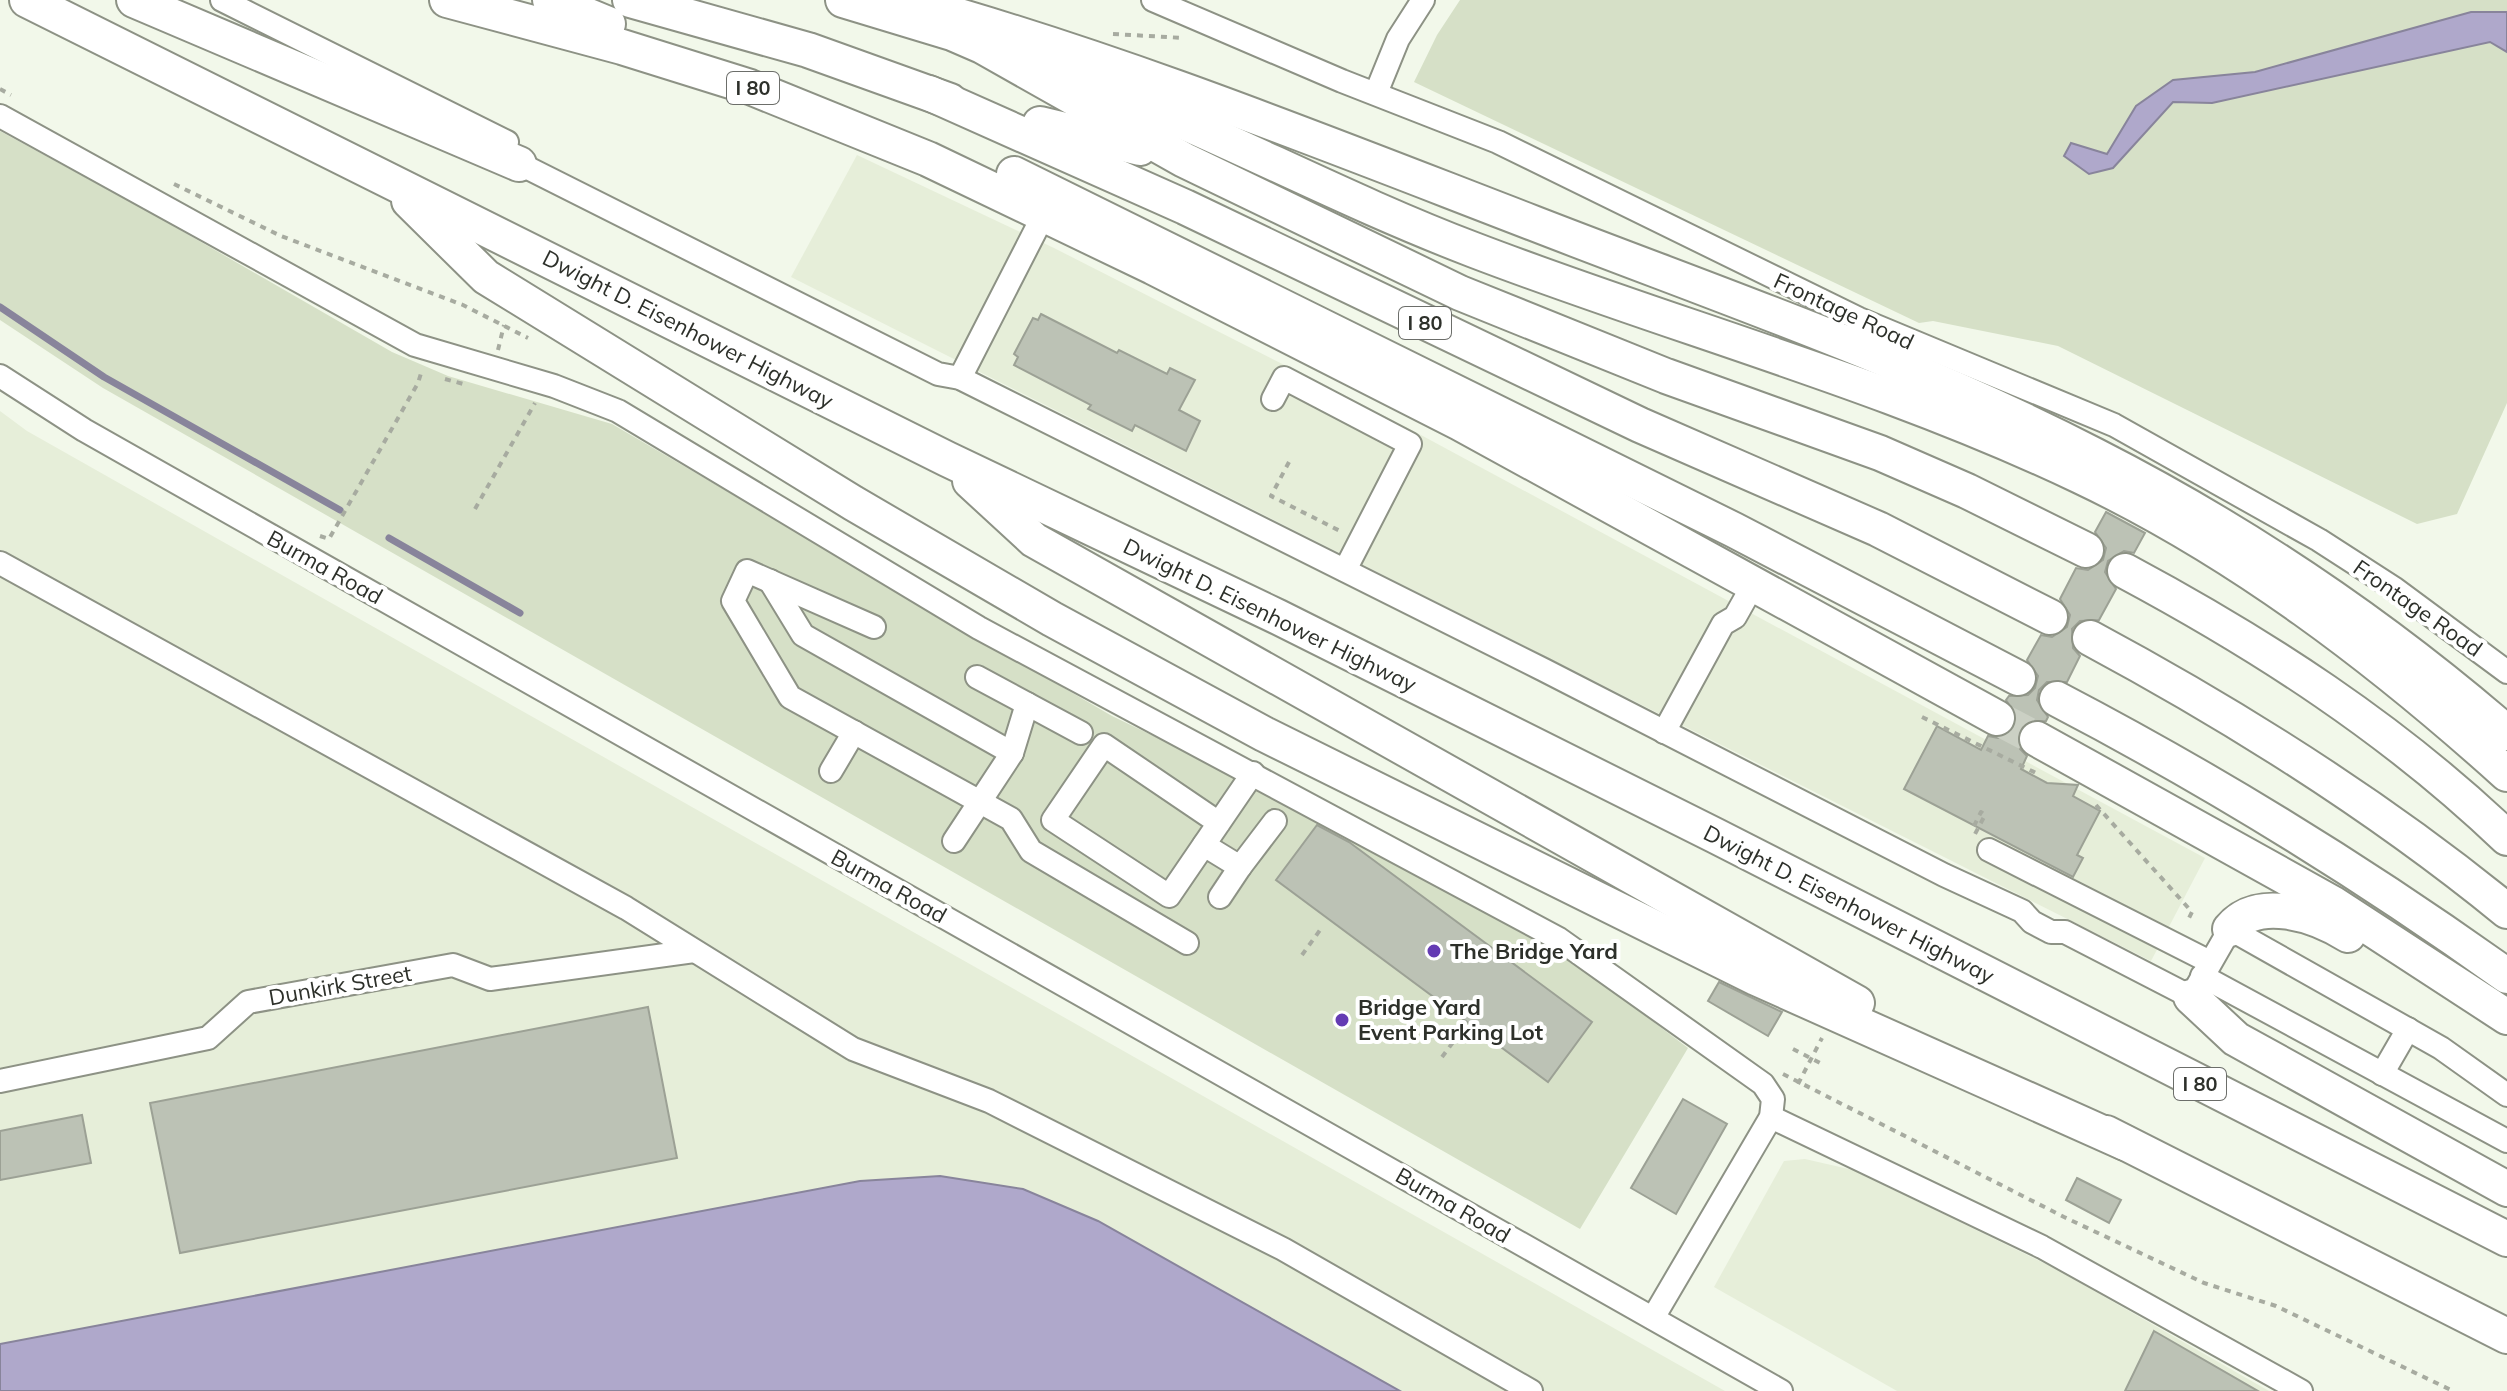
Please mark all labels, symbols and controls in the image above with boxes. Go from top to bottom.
road number: I 80 [727,72,779,104]
street label: Dwight D. Eisenhower Highway [538,243,838,415]
street label: Frontage Road [1770,266,1918,356]
road number: I 80 [1399,307,1451,339]
street label: Burma Road [262,524,388,610]
street label: Dwight D. Eisenhower Highway [1119,532,1421,698]
street label: Frontage Road [2348,553,2488,663]
street label: Dwight D. Eisenhower Highway [1699,818,1999,990]
street label: Burma Road [826,843,952,929]
place label: The Bridge Yard [1450,937,1618,965]
marker: The Bridge Yard [1425,942,1443,960]
street label: Dunkirk Street [266,959,414,1011]
place label: Bridge Yard Event Parking Lot [1358,993,1543,1046]
marker: Bridge Yard Event Parking Lot [1333,1011,1351,1029]
road number: I 80 [2174,1068,2226,1100]
street label: Burma Road [1391,1161,1515,1249]

